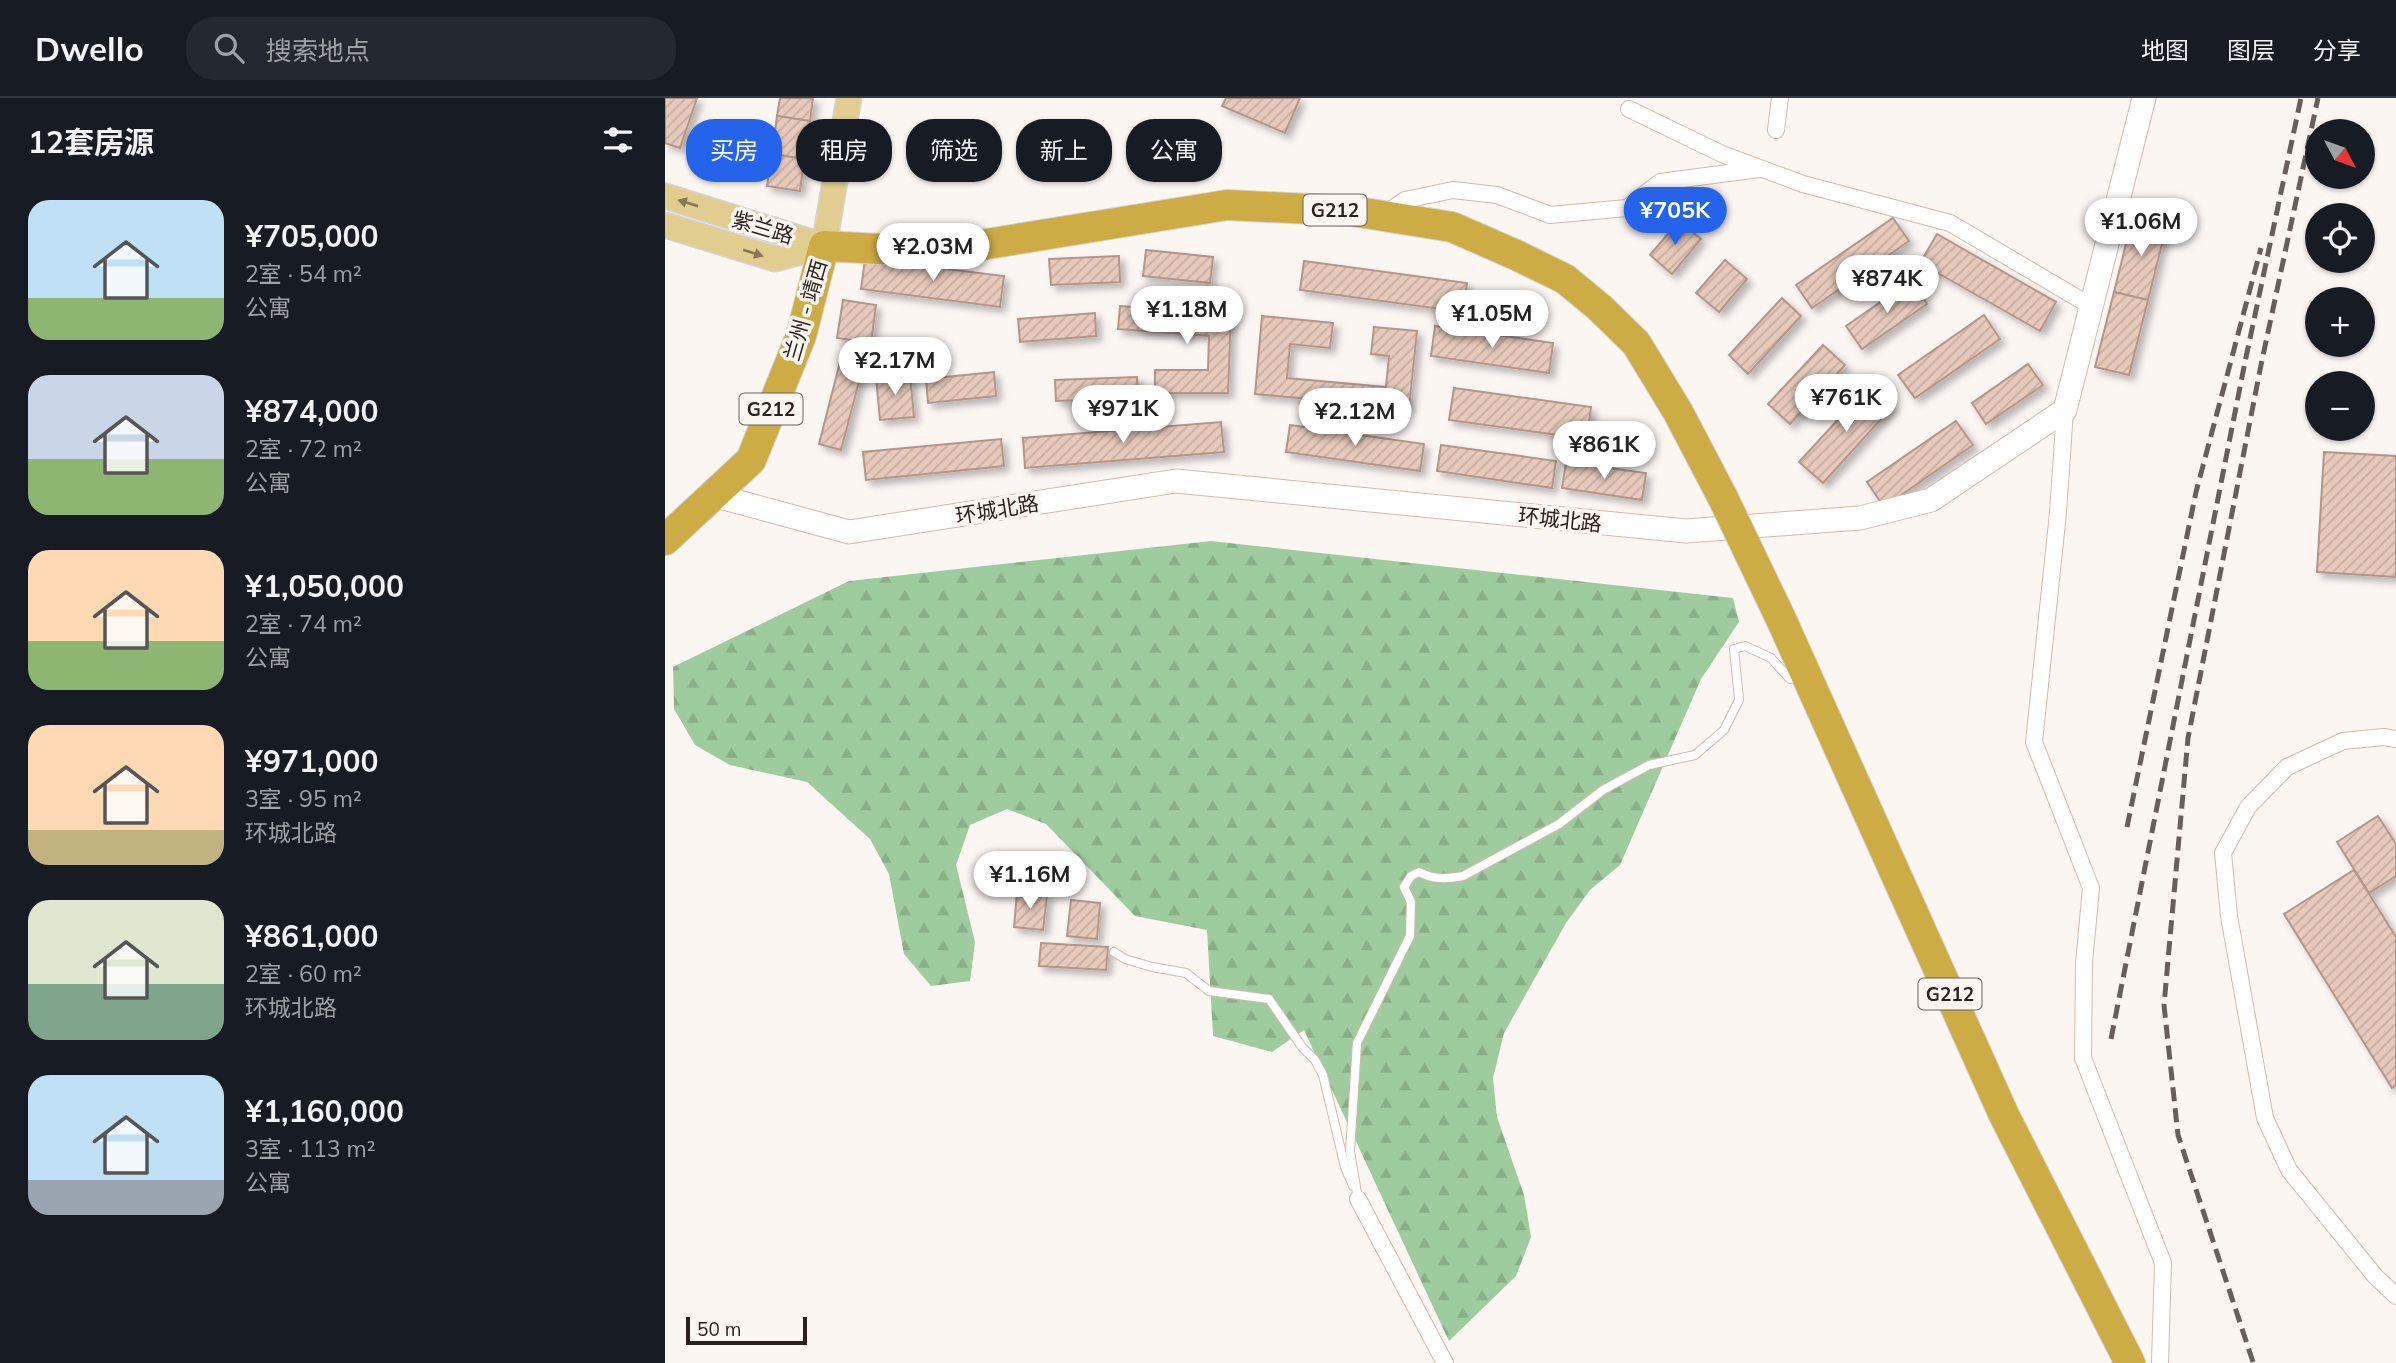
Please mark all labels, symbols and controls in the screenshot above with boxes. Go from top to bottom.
search box [186,17,676,80]
text: Dwello [35,28,144,69]
icon: search [210,29,248,67]
text: 搜索地点 [266,34,370,67]
text: 地图 [2141,35,2189,65]
text: 图层 [2227,35,2275,65]
text: 分享 [2313,35,2361,65]
chip: 买房 [686,119,782,182]
chip: 租房 [796,119,892,182]
chip: 筛选 [906,119,1002,182]
chip: 新上 [1016,119,1112,182]
chip: 公寓 [1126,119,1222,182]
north arrow [2305,119,2375,189]
map controls [2305,119,2375,441]
icon: filters [599,121,637,159]
text: 12套房源 [28,123,154,161]
pin: ¥705K [1626,188,1724,247]
road number: G212 [1303,194,1367,226]
text: ¥705K [1640,195,1710,224]
one-way arrow [678,198,699,208]
pin: ¥1.06M [2084,198,2198,258]
button: locate [2305,203,2375,273]
street label: 紫兰路 [729,205,797,249]
text: ¥1.06M [2101,206,2181,235]
text: ¥705,000 [245,217,378,255]
pin: ¥2.03M [876,223,990,283]
icon: home [84,228,168,312]
text: ¥2.03M [893,231,973,260]
one-way arrow [743,248,764,258]
street label: 兰州 - 靖西 [778,256,832,364]
pin: ¥874K [1838,256,1936,315]
text: 2室 · 54 m² [245,259,362,288]
text: ¥874K [1852,263,1922,292]
pin: ¥1.18M [1130,286,1244,346]
button: + [2305,287,2375,357]
pin: ¥1.05M [1435,290,1549,350]
text: 公寓 [245,293,291,322]
text: ¥1.18M [1147,294,1227,323]
text: ¥1.05M [1452,298,1532,327]
pin: ¥2.17M [838,338,952,397]
text: ¥2.17M [855,345,935,374]
button: − [2305,371,2375,441]
pin: ¥761K [1797,374,1895,434]
text: ¥761K [1811,382,1881,411]
pin: ¥971K [1074,386,1172,445]
pin: ¥2.12M [1298,388,1412,448]
text: ¥874,000 [245,392,378,430]
text: ¥971K [1088,393,1158,422]
road number: G212 [739,394,803,424]
text: ¥2.12M [1315,396,1395,425]
icon: home [84,403,168,487]
pin: ¥861K [1555,422,1653,481]
text: ¥861K [1569,429,1639,458]
text: 2室 · 72 m² [245,434,362,463]
text: 公寓 [245,468,291,497]
street label: 环城北路 [953,490,1041,528]
street label: 环城北路 [1517,502,1603,536]
text: ¥1,050,000 [245,567,404,605]
icon: home [84,578,168,662]
text: 2室 · 74 m² [245,609,362,638]
text: 公寓 [245,643,291,672]
text: ¥971,000 [245,742,378,780]
icon: home [84,753,168,837]
text: 3室 · 95 m² [245,784,362,813]
text: 环城北路 [245,818,337,847]
pin: ¥1.16M [973,852,1087,911]
text: ¥1.16M [990,859,1070,888]
text: ¥861,000 [245,917,378,955]
icon: home [84,928,168,1012]
text: 2室 · 60 m² [245,959,362,988]
road number: G212 [1919,978,1981,1010]
text: 环城北路 [245,993,337,1022]
text: ¥1,160,000 [245,1092,404,1130]
icon: home [84,1103,168,1187]
text: 3室 · 113 m² [245,1134,375,1163]
text: 公寓 [245,1168,291,1197]
scale bar [686,1314,807,1346]
text: 50 m [697,1317,741,1341]

